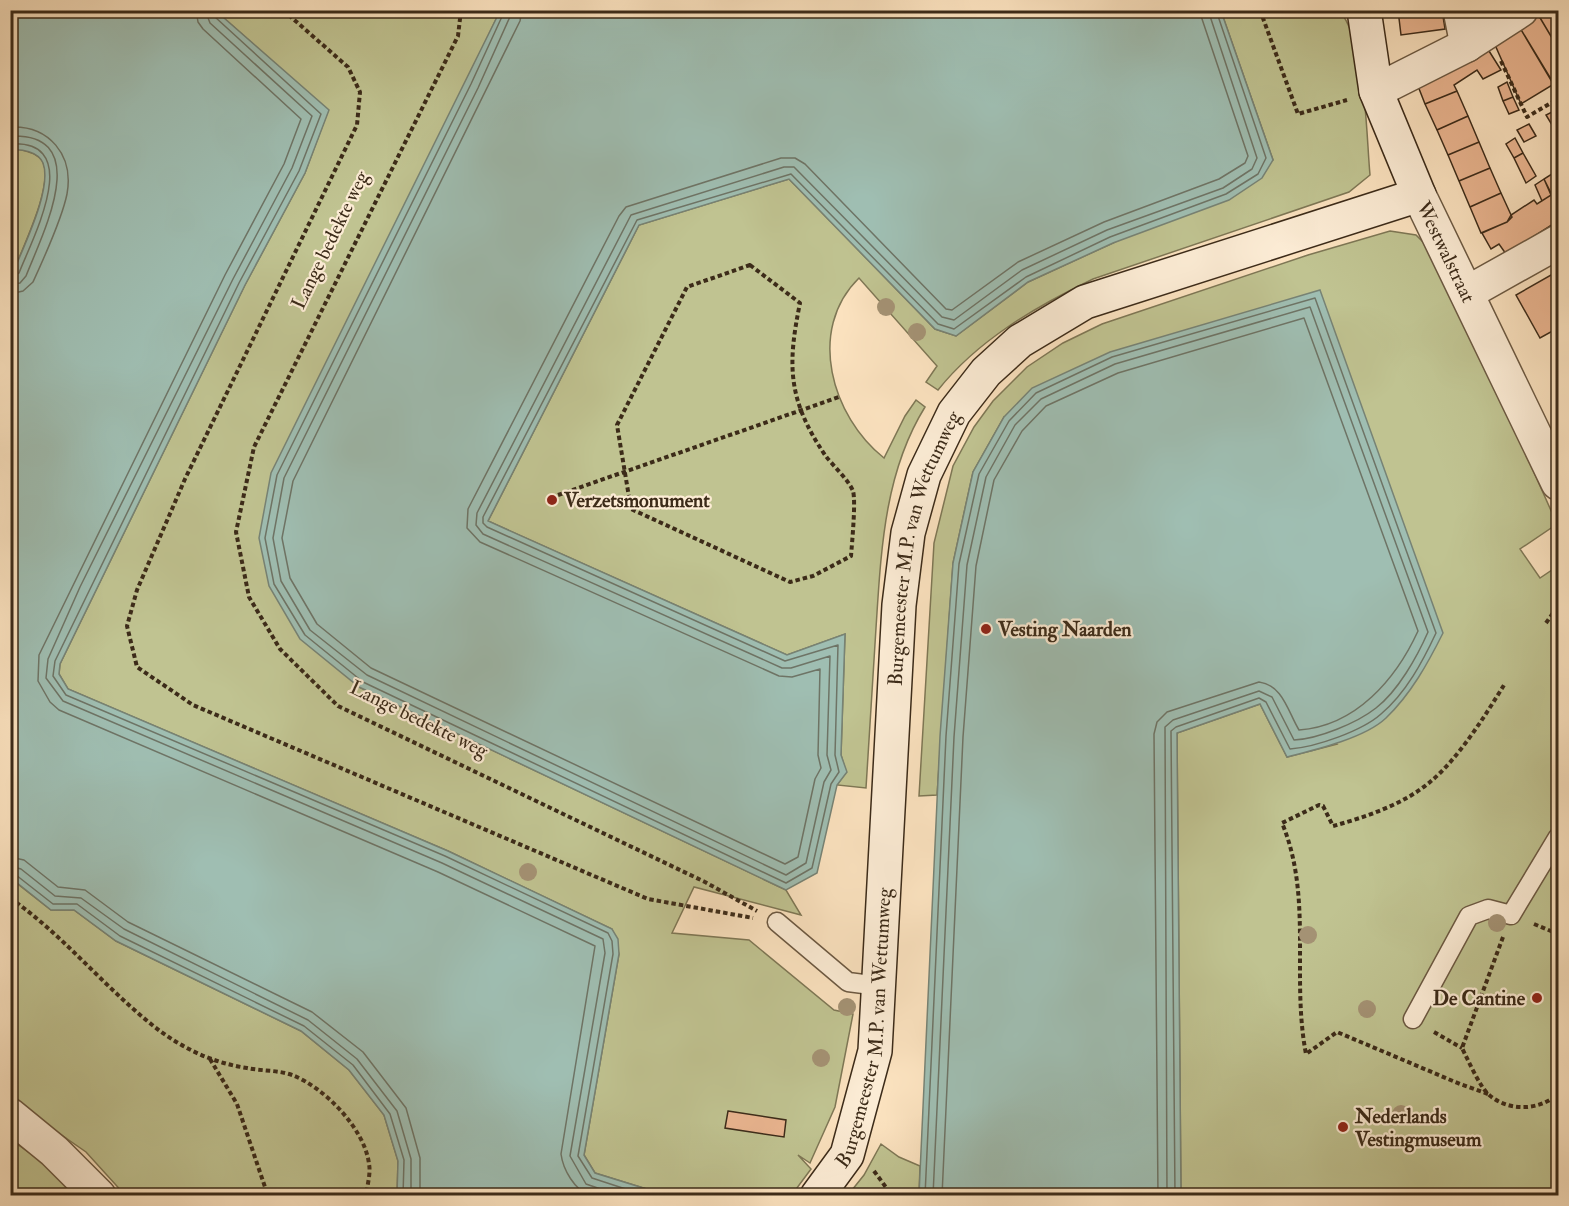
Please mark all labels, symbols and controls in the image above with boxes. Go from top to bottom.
street label: Lange bedekte weg [286,166,375,313]
street label: Westwalstraat [1411,196,1482,307]
street label: Burgemeester M.P. van Wettumweg [882,405,966,687]
place label: Verzetsmonument [563,488,710,513]
marker: Verzetsmonument [545,493,559,507]
place label: Vesting Naarden [997,617,1132,643]
marker: Vesting Naarden [979,622,993,636]
street label: Lange bedekte weg [346,675,493,764]
street label: Burgemeester M.P. van Wettumweg [829,886,896,1173]
place label: De Cantine [1433,986,1526,1011]
marker: De Cantine [1530,991,1544,1005]
place label: Nederlands Vestingmuseum [1354,1104,1482,1153]
marker: Nederlands Vestingmuseum [1336,1120,1350,1134]

